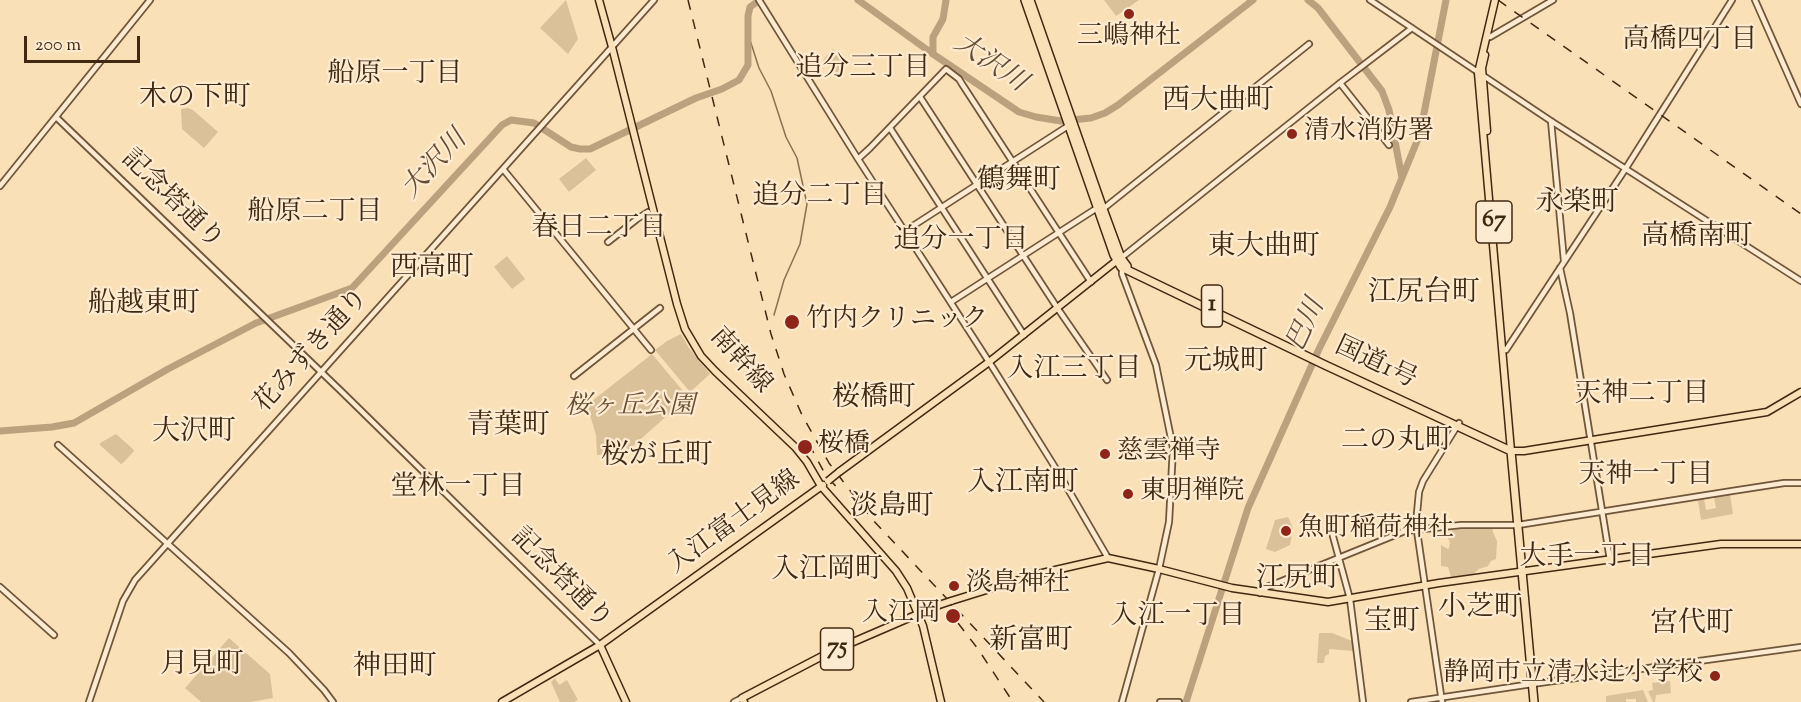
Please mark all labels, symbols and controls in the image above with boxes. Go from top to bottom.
marker: 三嶋神社 [1122,7,1136,21]
place label: 三嶋神社 [1077,23,1181,55]
scale bar [27,24,142,62]
district label: 高橋四丁目 [1623,26,1757,58]
water label: 大沢川 [946,29,1032,101]
text: 200 m [35,33,81,59]
district label: 追分三丁目 [796,54,930,86]
district label: 船原一丁目 [328,60,462,92]
district label: 木の下町 [139,83,251,117]
district label: 西大曲町 [1162,86,1274,120]
place label: 清水消防署 [1304,118,1434,150]
water label: 大沢川 [397,125,475,207]
marker: 清水消防署 [1285,127,1299,141]
street label: 記念塔通り [113,145,229,257]
district label: 鶴舞町 [977,166,1061,200]
district label: 追分二丁目 [753,182,887,214]
district label: 永楽町 [1535,188,1619,222]
district label: 船原二丁目 [248,198,382,230]
road number: 67 [1476,201,1512,243]
district label: 春日二丁目 [532,214,666,246]
district label: 高橋南町 [1641,222,1753,256]
district label: 追分一丁目 [894,226,1028,258]
district label: 東大曲町 [1208,232,1320,266]
district label: 西高町 [390,253,474,287]
district label: 江尻台町 [1368,278,1480,312]
street label: 花みずき通り [249,284,377,420]
road number: 1 [1202,285,1222,327]
district label: 船越東町 [88,289,200,323]
water label: 巴川 [1282,295,1334,357]
place label: 竹内クリニック [806,306,988,338]
marker: 竹内クリニック [783,313,801,331]
street label: 南幹線 [701,323,777,401]
street label: 国道1号 [1329,333,1421,397]
district label: 元城町 [1184,347,1268,381]
district label: 入江三丁目 [1007,355,1141,387]
district label: 天神二丁目 [1575,380,1709,412]
district label: 桜橋町 [832,383,916,417]
park label: 桜ヶ丘公園 [565,393,695,425]
district label: 青葉町 [466,411,550,445]
district label: 大沢町 [152,417,236,451]
district label: 二の丸町 [1341,426,1453,460]
place label: 桜橋 [818,431,870,463]
marker: 桜橋 [796,438,814,456]
place label: 慈雲禅寺 [1117,438,1221,470]
district label: 桜が丘町 [601,441,713,475]
marker: 慈雲禅寺 [1098,447,1112,461]
district label: 天神一丁目 [1579,461,1713,493]
street label: 入江富士見線 [663,466,807,582]
district label: 入江南町 [967,468,1079,502]
district label: 堂林一丁目 [391,473,525,505]
place label: 東明禅院 [1140,478,1244,510]
marker: 東明禅院 [1121,487,1135,501]
district label: 淡島町 [850,492,934,526]
place label: 魚町稲荷神社 [1298,515,1454,547]
street label: 記念塔通り [503,523,617,637]
marker: 魚町稲荷神社 [1279,524,1293,538]
district label: 大手一丁目 [1520,543,1654,575]
district label: 入江岡町 [771,555,883,589]
district label: 江尻町 [1256,564,1340,598]
place label: 淡島神社 [966,570,1070,602]
marker: 淡島神社 [947,579,961,593]
district label: 小芝町 [1438,593,1522,627]
place label: 入江岡 [862,600,940,632]
district label: 入江一丁目 [1111,602,1245,634]
marker: 入江岡 [944,607,962,625]
district label: 宝町 [1364,607,1420,641]
district label: 宮代町 [1650,609,1734,643]
district label: 新富町 [989,626,1073,660]
road number: 75 [820,628,854,670]
district label: 月見町 [160,650,244,684]
district label: 神田町 [353,652,437,686]
place label: 静岡市立清水辻小学校 [1443,660,1703,692]
marker: 静岡市立清水辻小学校 [1708,669,1722,683]

